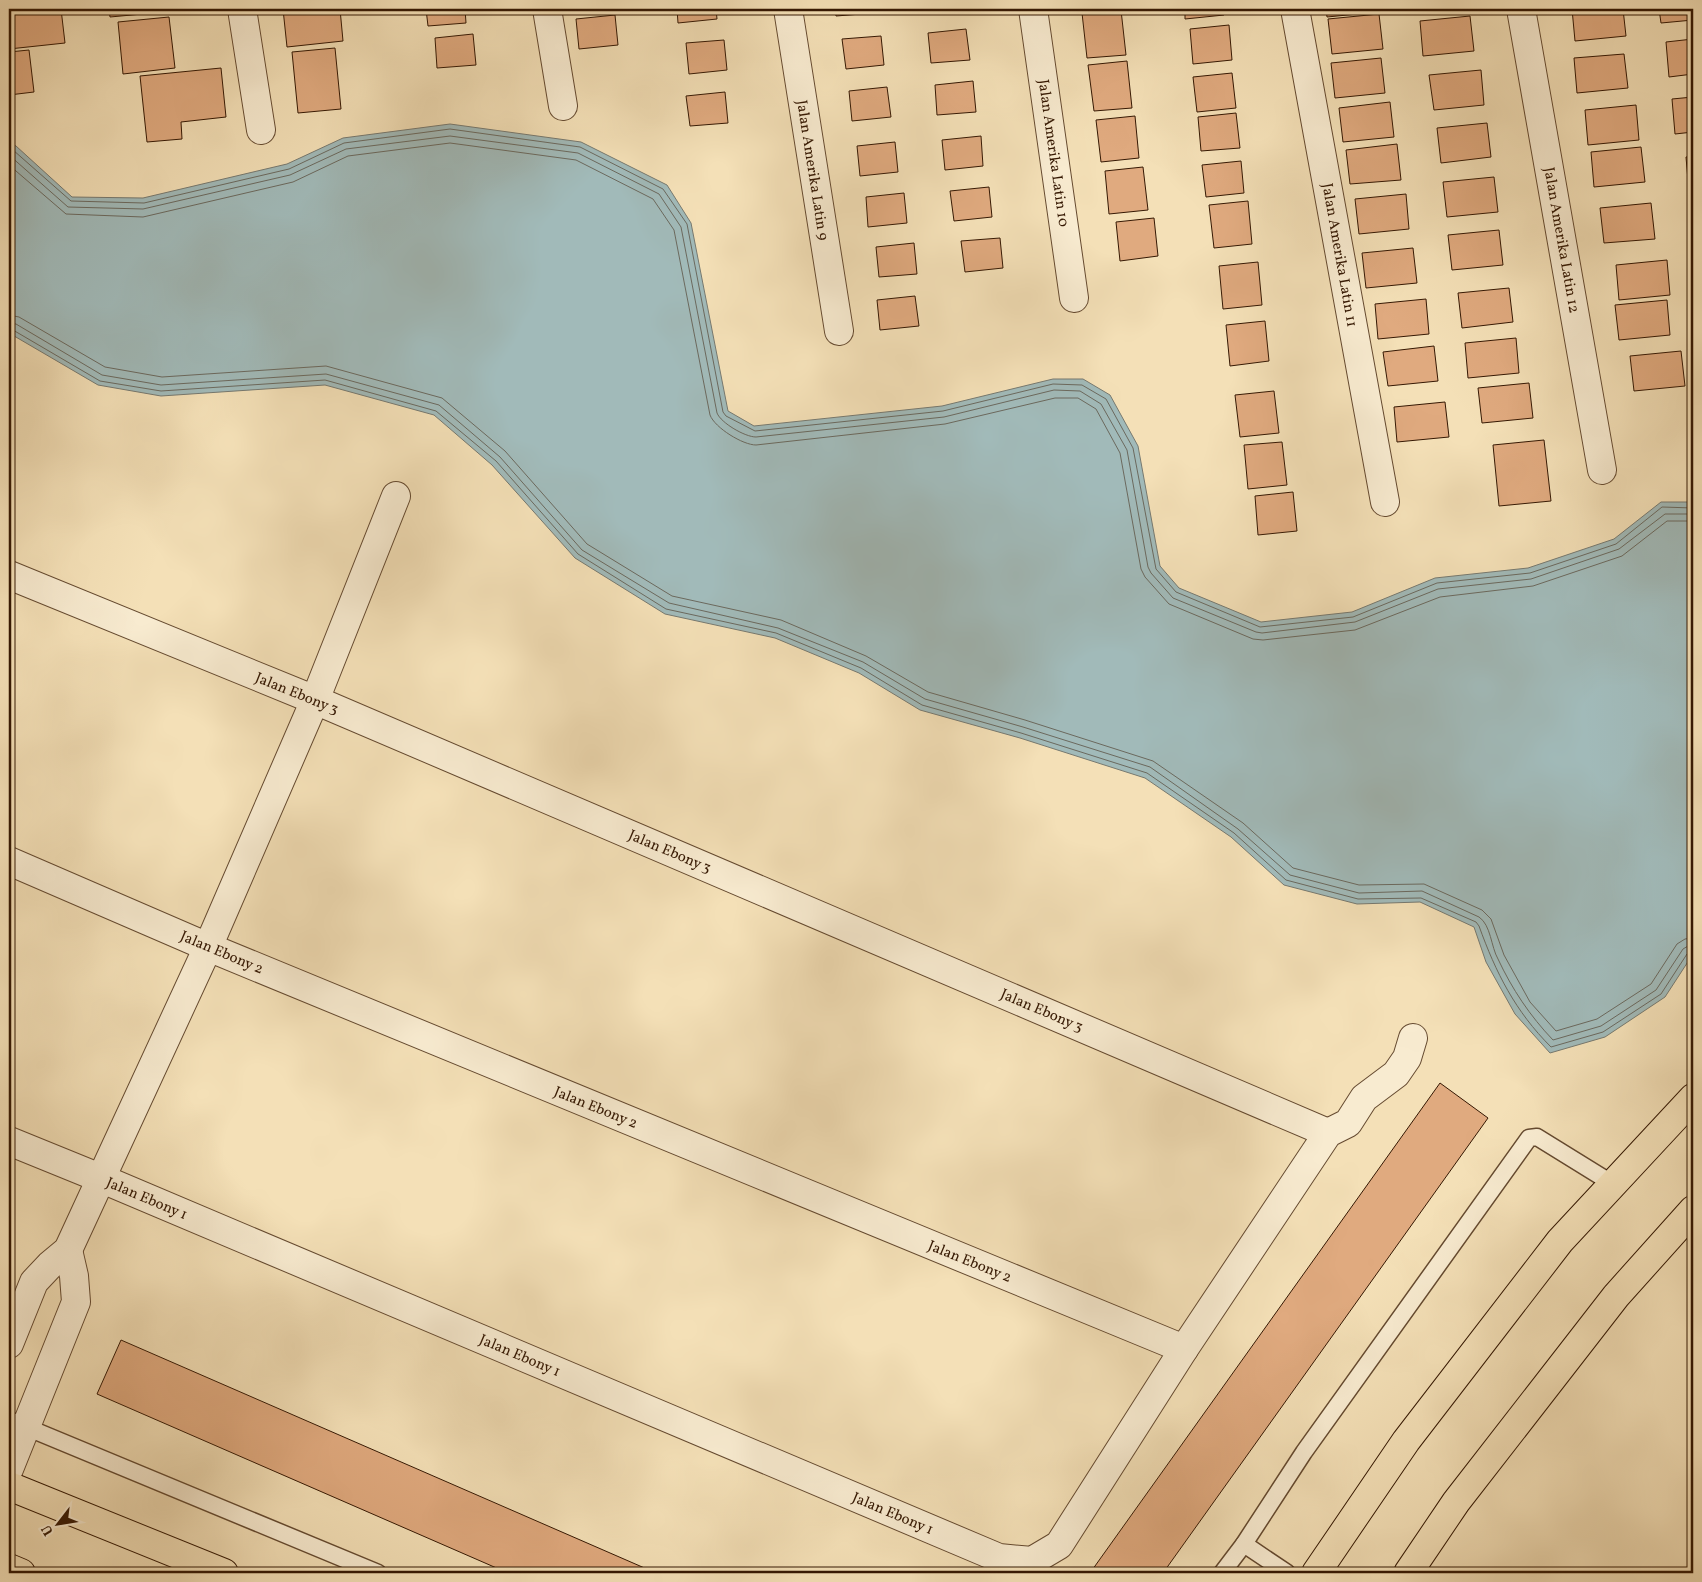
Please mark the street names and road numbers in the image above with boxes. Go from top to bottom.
street label: Jalan Amerika Latin 10 [1032,78,1073,228]
street label: Jalan Amerika Latin 9 [790,99,833,242]
street label: Jalan Amerika Latin 12 [1537,166,1584,315]
street label: Jalan Amerika Latin 11 [1316,182,1362,329]
street label: Jalan Ebony 3 [252,668,341,721]
street label: Jalan Ebony 3 [625,825,714,879]
street label: Jalan Ebony 2 [177,926,266,980]
street label: Jalan Ebony 3 [997,984,1086,1038]
street label: Jalan Ebony 2 [550,1082,640,1135]
street label: Jalan Ebony 1 [103,1173,190,1226]
street label: Jalan Ebony 2 [924,1236,1014,1289]
street label: Jalan Ebony 1 [476,1330,563,1383]
street label: Jalan Ebony 1 [849,1488,936,1541]

